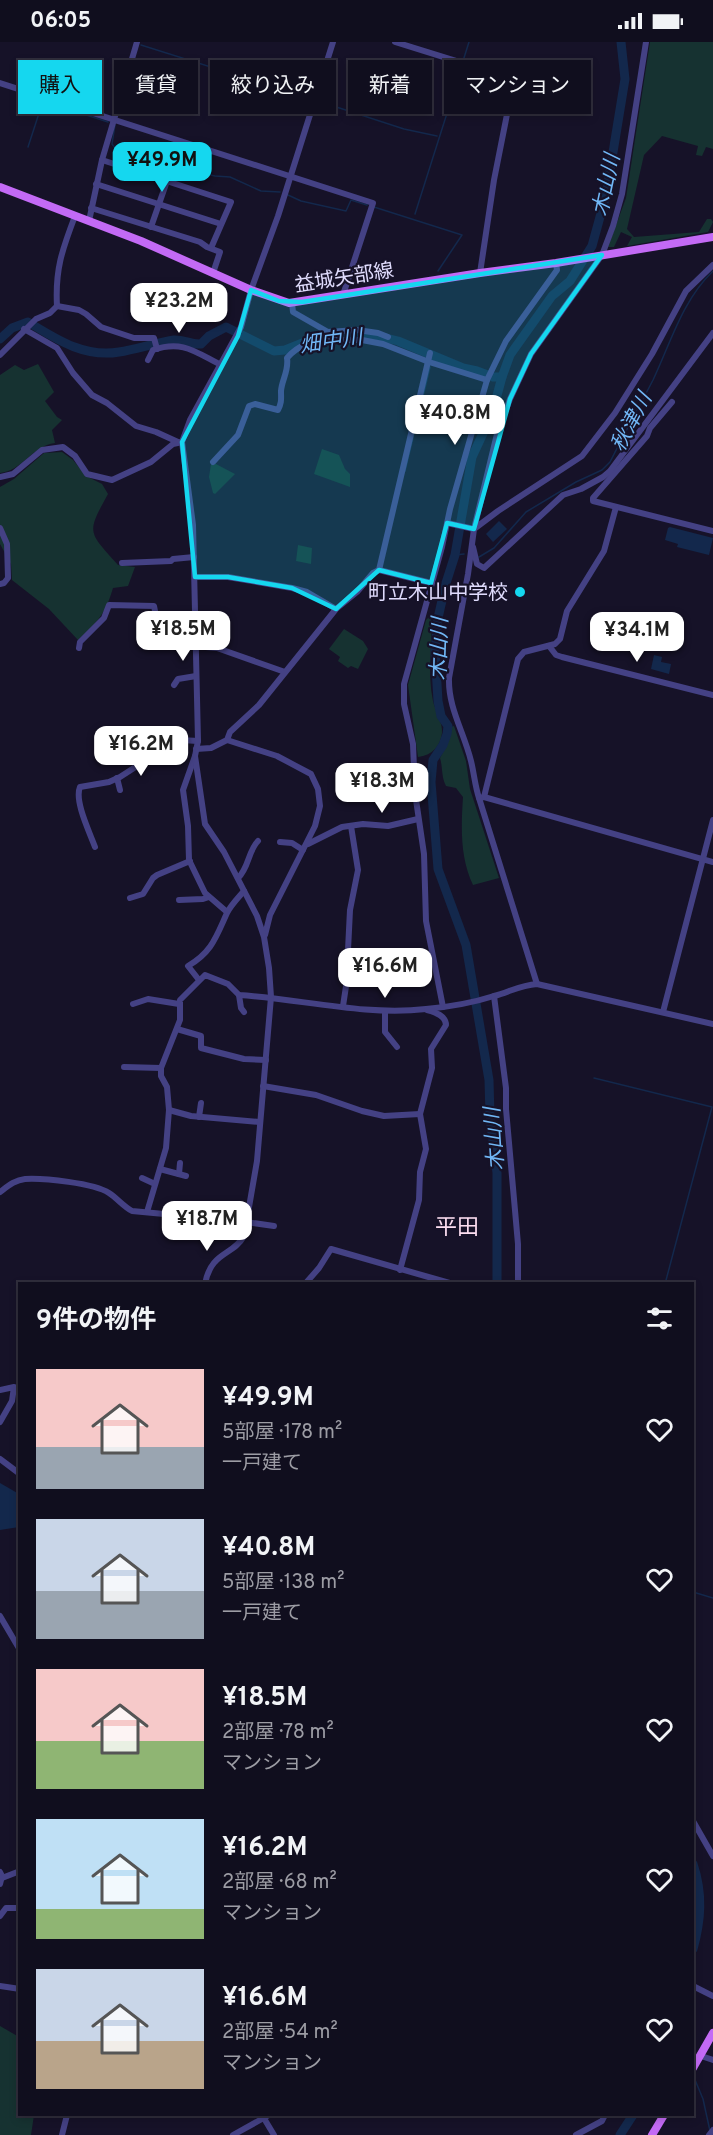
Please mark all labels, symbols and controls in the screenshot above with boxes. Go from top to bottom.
text: 06:05 [30,8,91,35]
chip: 購入 [18,60,102,114]
chip: 賃貸 [114,60,198,114]
chip: 絞り込み [210,60,336,114]
chip: 新着 [348,60,432,114]
chip: マンション [444,60,591,114]
pin: ¥49.9M [113,142,211,193]
text: ¥49.9M [127,148,197,174]
water label: 木山川 [588,150,628,219]
street label: 益城矢部線 [293,258,396,300]
pin: ¥23.2M [130,283,228,334]
text: ¥23.2M [144,289,214,315]
water label: 畑中川 [298,324,366,360]
water label: 秋津川 [606,387,660,457]
pin: ¥40.8M [406,395,504,446]
text: ¥40.8M [419,401,491,427]
place label: 町立木山中学校 [368,581,508,607]
marker: 町立木山中学校 [513,585,527,599]
pin: ¥18.5M [134,611,232,662]
pin: ¥34.1M [588,612,686,663]
water label: 木山川 [426,615,455,681]
text: ¥18.5M [150,617,216,643]
text: ¥34.1M [604,618,670,644]
pin: ¥16.2M [92,726,190,777]
text: ¥16.2M [108,732,174,758]
pin: ¥18.3M [333,763,431,814]
text: ¥18.3M [349,769,415,795]
pin: ¥16.6M [336,948,434,999]
text: ¥16.6M [352,954,418,980]
water label: 木山川 [480,1105,511,1171]
pin: ¥18.7M [158,1201,256,1252]
text: ¥18.7M [176,1207,238,1233]
district label: 平田 [435,1215,479,1242]
icon: filters [643,1302,676,1335]
text: 9件の物件 [36,1305,156,1338]
text: ¥49.9M [222,1382,314,1415]
icon: home [84,1393,156,1465]
icon: heart [643,1413,676,1446]
text: 5部屋 · 178 m² [222,1420,342,1446]
text: 一戸建て [222,1451,302,1477]
text: ¥40.8M [222,1532,315,1565]
icon: home [84,1543,156,1615]
icon: heart [643,1563,676,1596]
text: 5部屋 · 138 m² [222,1570,344,1596]
text: 一戸建て [222,1601,302,1627]
text: ¥18.5M [222,1682,307,1715]
icon: home [84,1693,156,1765]
icon: heart [643,1713,676,1746]
text: 2部屋 · 78 m² [222,1720,334,1746]
text: マンション [222,1751,322,1777]
text: ¥16.2M [222,1832,307,1865]
icon: home [84,1843,156,1915]
icon: heart [643,1863,676,1896]
text: 2部屋 · 68 m² [222,1870,337,1896]
text: マンション [222,1901,322,1927]
text: ¥16.6M [222,1982,308,2015]
icon: home [84,1993,156,2065]
icon: heart [643,2013,676,2046]
text: 2部屋 · 54 m² [222,2020,338,2046]
text: マンション [222,2051,322,2077]

